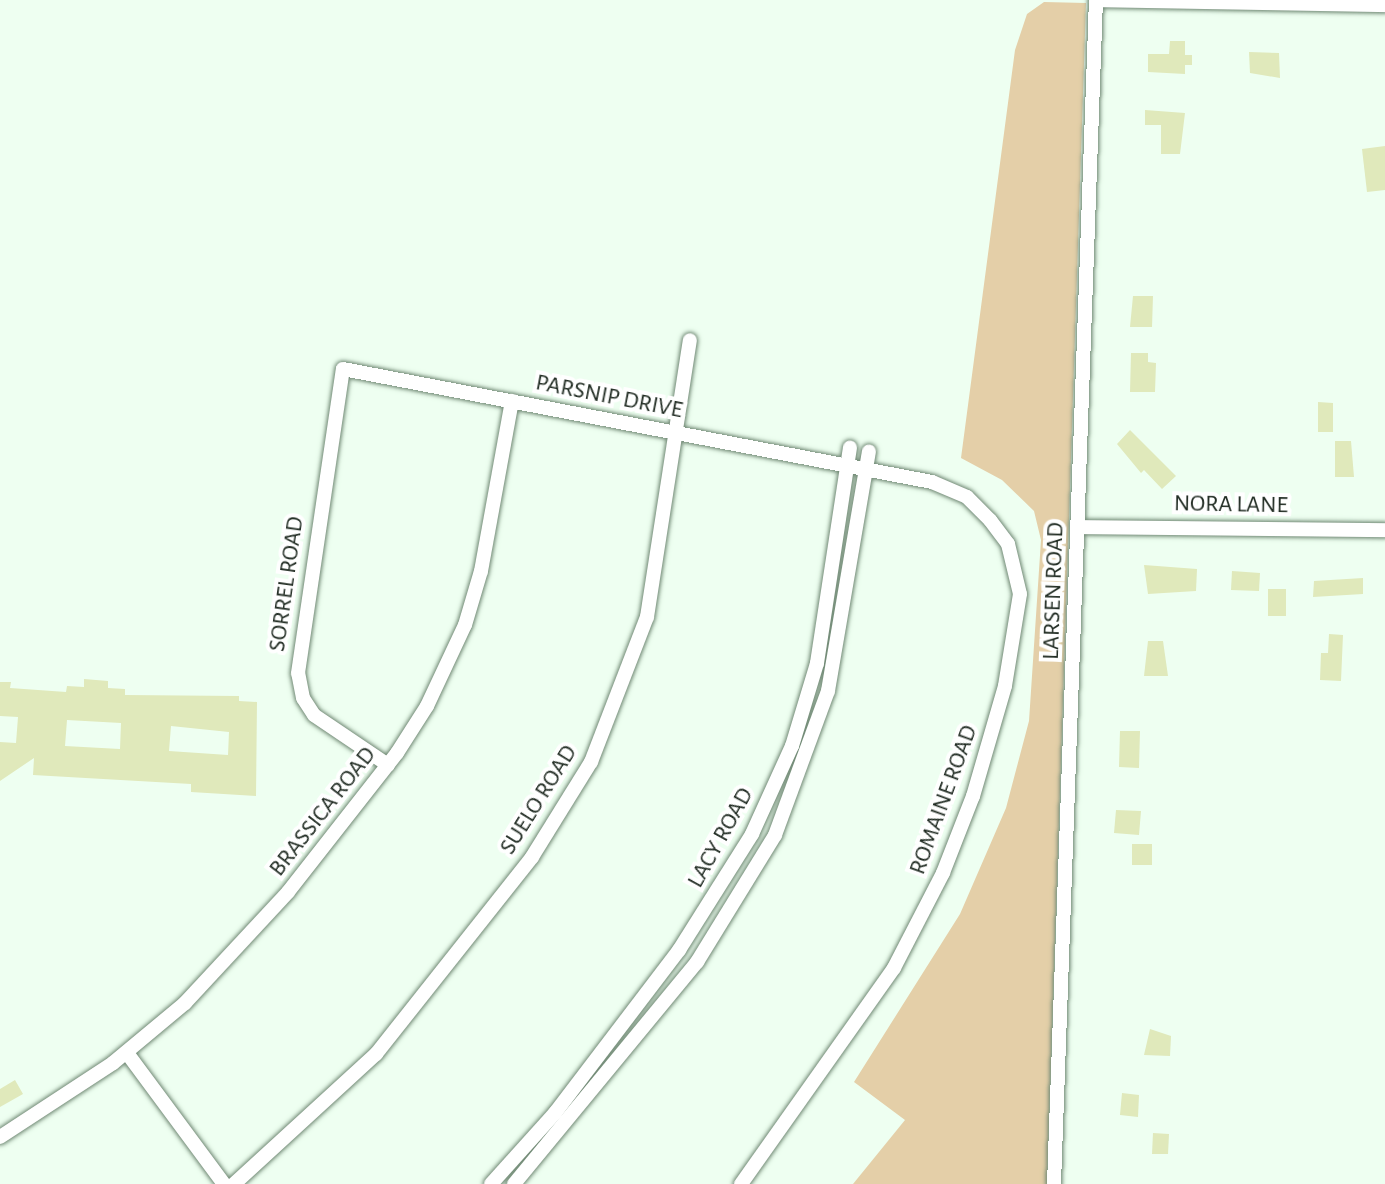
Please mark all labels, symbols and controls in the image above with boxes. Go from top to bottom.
street label: PARSNIP DRIVE [533,369,685,425]
street label: NORA LANE [1174,490,1288,520]
street label: SORREL ROAD [263,515,311,653]
street label: LARSEN ROAD [1037,522,1071,660]
street label: ROMAINE ROAD [904,721,984,879]
street label: SUELO ROAD [494,740,584,860]
street label: BRASSICA ROAD [263,741,383,883]
street label: LACY ROAD [682,783,760,893]

